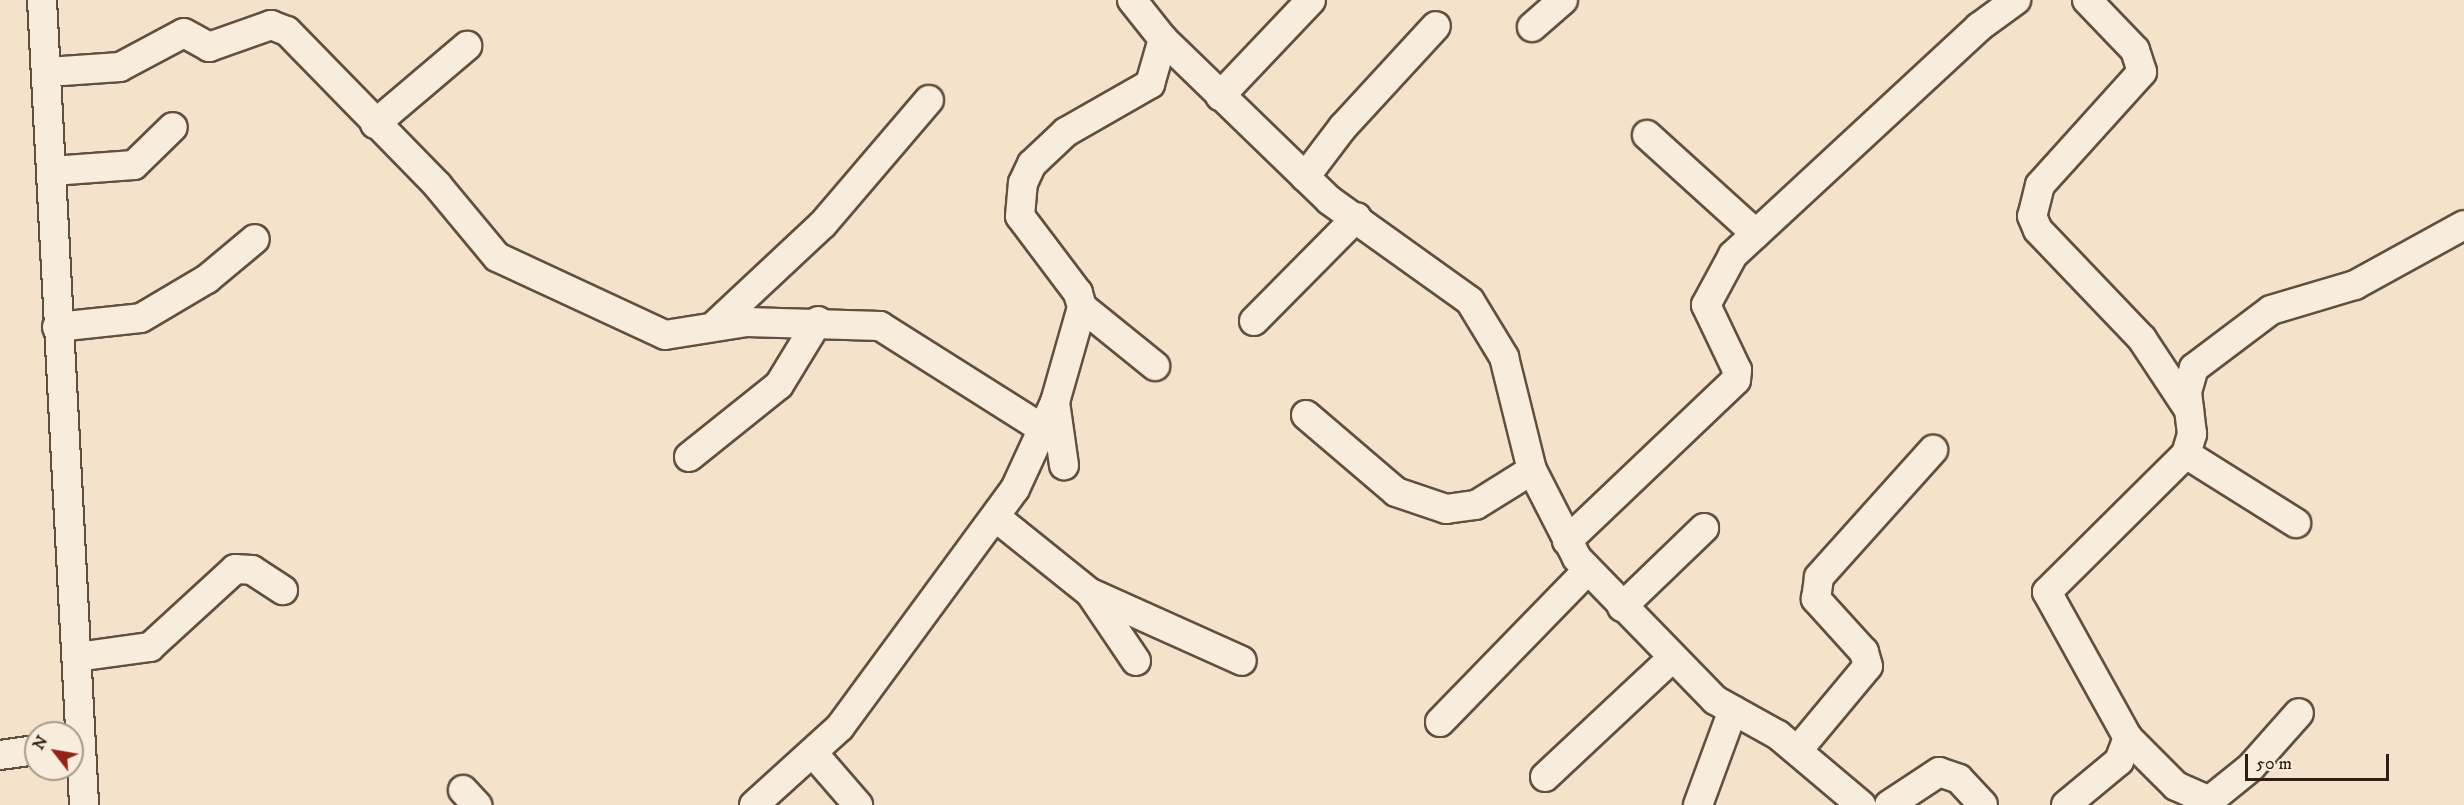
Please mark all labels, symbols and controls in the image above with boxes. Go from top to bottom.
north arrow [24,721,84,781]
text: N [28,732,52,754]
scale bar [2248,742,2392,780]
text: 50 m [2256,753,2292,775]

